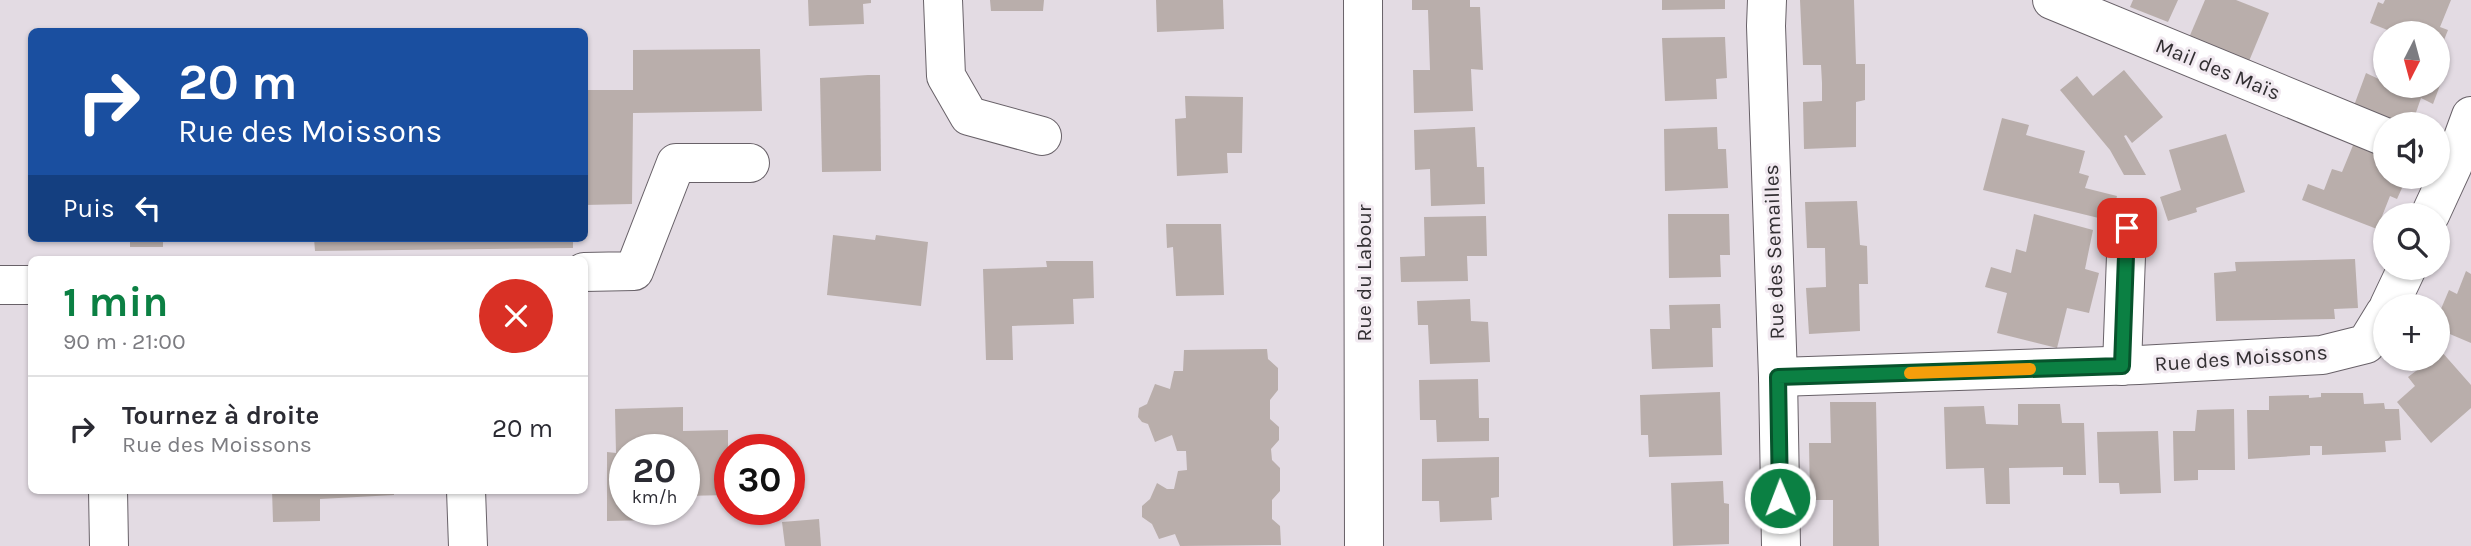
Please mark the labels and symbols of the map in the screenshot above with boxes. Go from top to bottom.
north arrow [2373,21,2450,98]
street label: Mail des Maïs [2152,33,2284,105]
street label: Rue des Semailles [1759,164,1789,340]
pin [2097,198,2157,258]
street label: Rue du Labour [1352,204,1376,342]
street label: Rue des Moissons [2154,340,2328,376]
speed limit sign: 30 [714,434,805,525]
position arrow [1743,461,1817,535]

